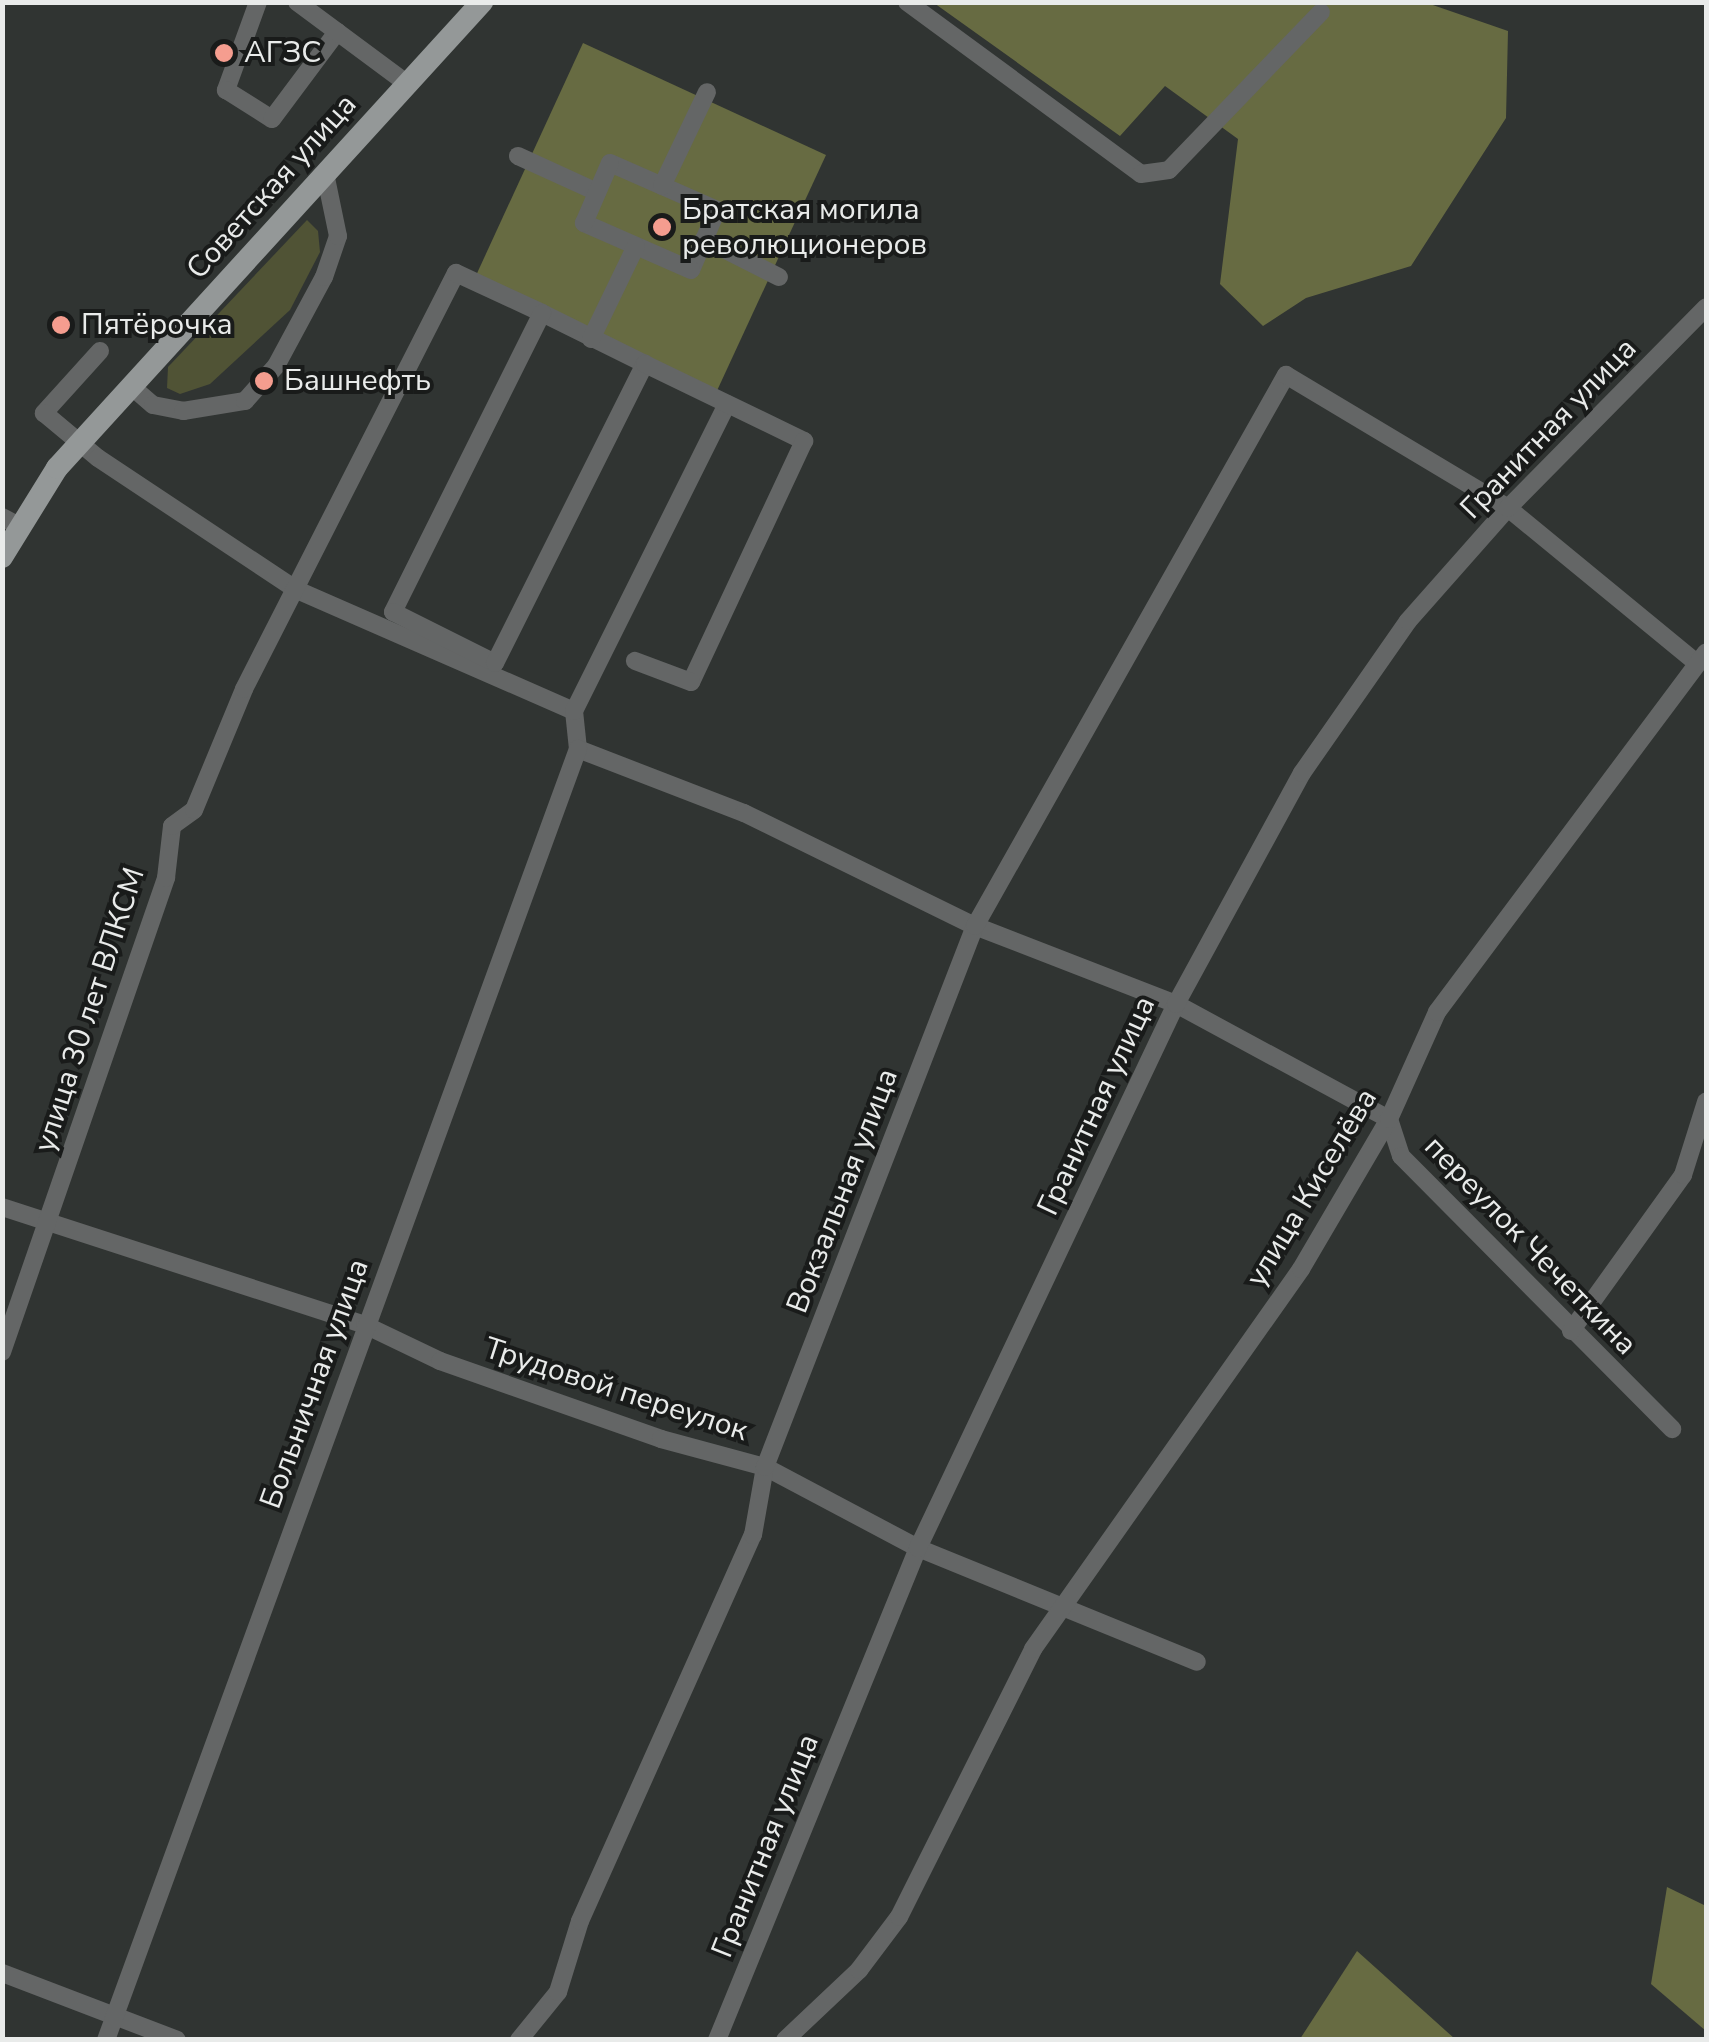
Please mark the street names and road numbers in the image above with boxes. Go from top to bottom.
street label: Советская улица [180,87,364,287]
street label: Гранитная улица [1454,331,1644,527]
street label: улица 30 лет ВЛКСМ [27,863,153,1157]
street label: Гранитная улица [1030,991,1164,1221]
street label: Вокзальная улица [780,1064,906,1318]
street label: улица Киселёва [1239,1082,1385,1294]
street label: переулок Чечеткина [1416,1129,1644,1363]
street label: Больничная улица [253,1254,377,1514]
street label: Трудовой переулок [480,1330,752,1450]
street label: Гранитная улица [705,1729,827,1963]

